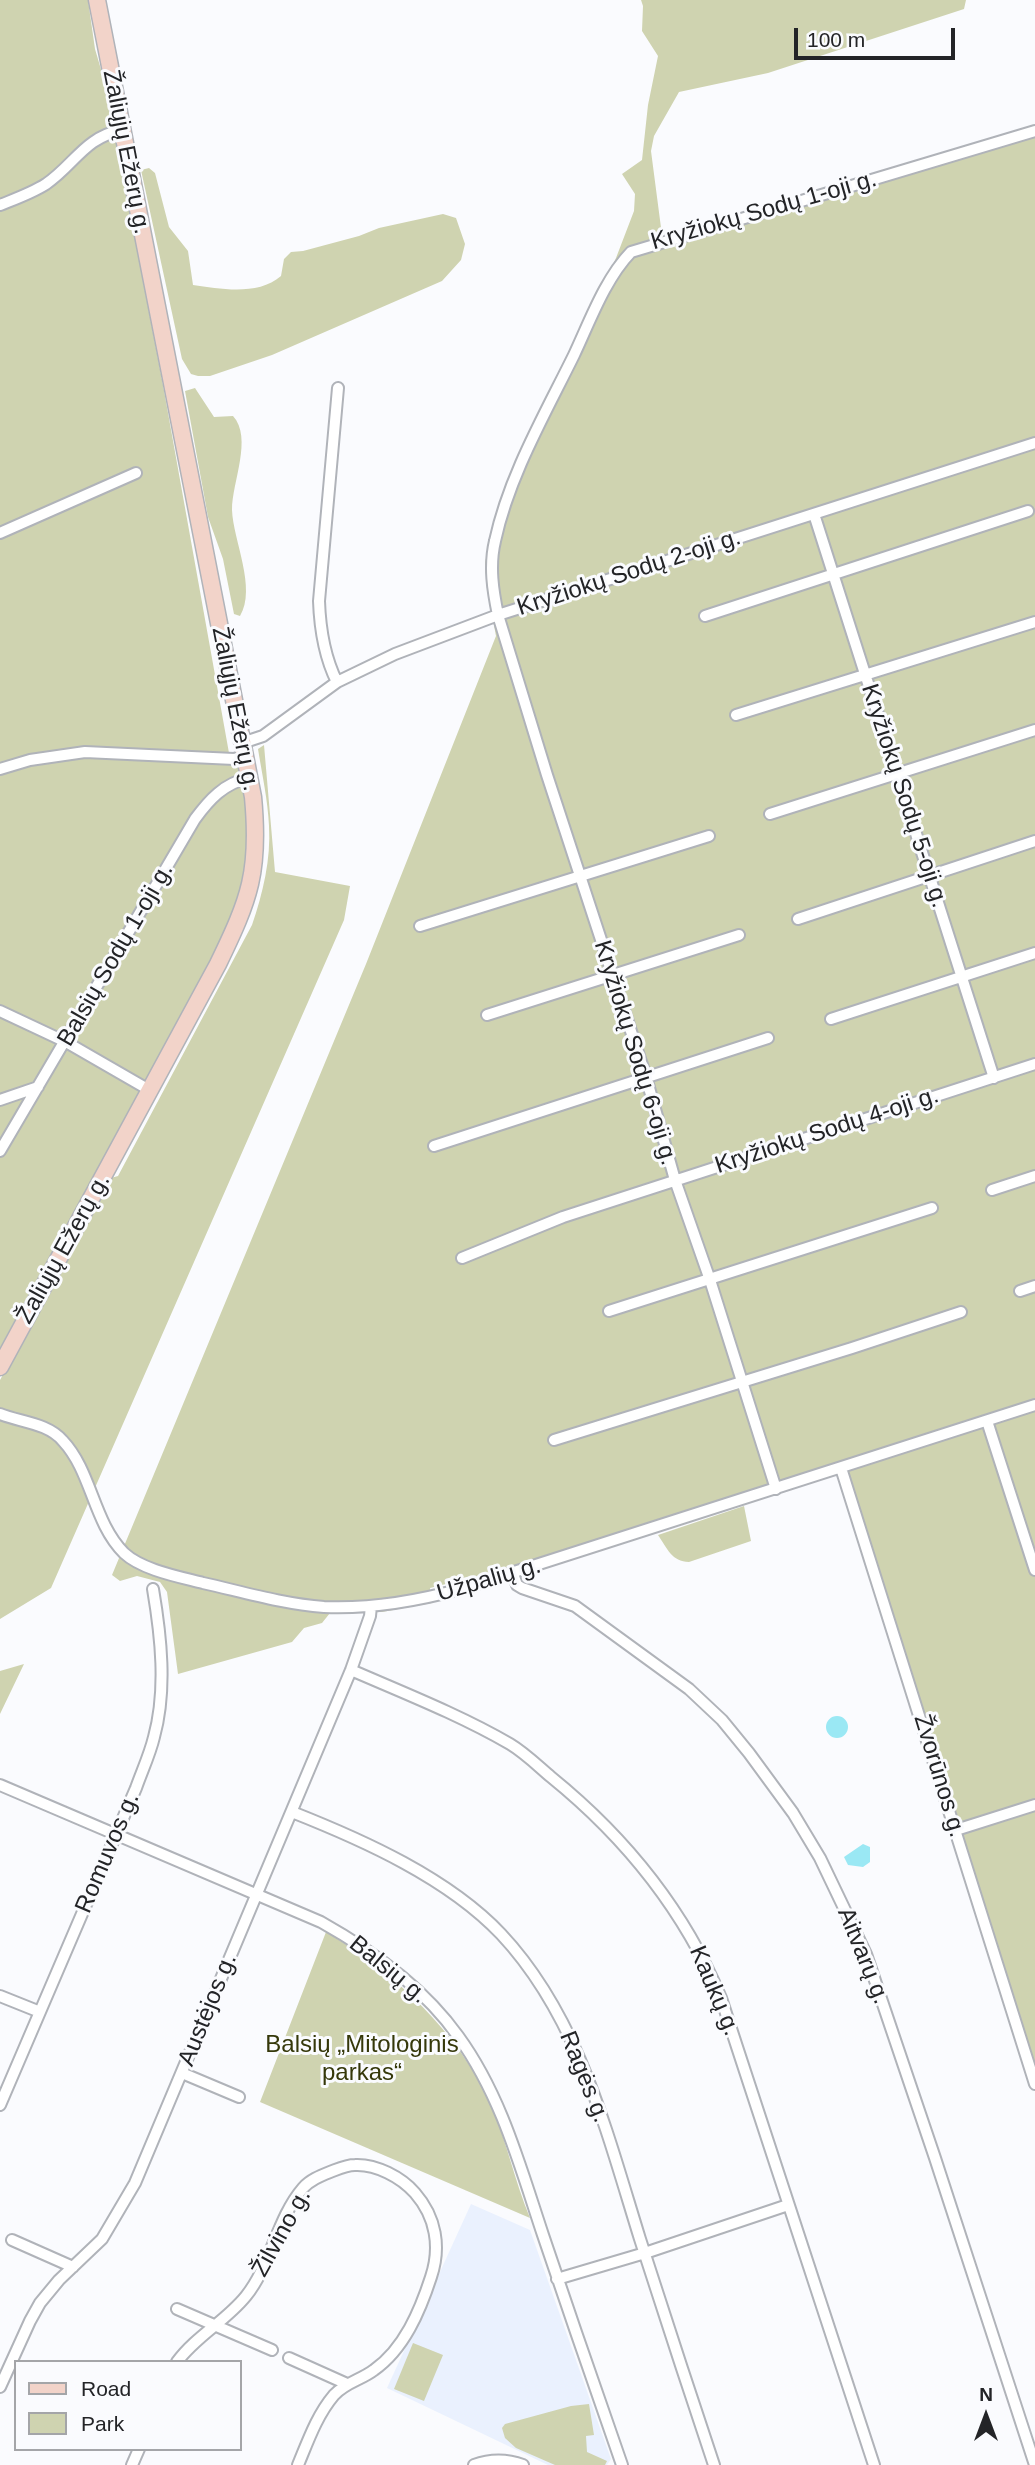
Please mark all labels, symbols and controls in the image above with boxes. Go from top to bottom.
scale bar [797,14,958,58]
text: 100 m [807,28,865,51]
street label: Žaliųjų Ežerų g. [96,67,156,237]
street label: Kryžiokų Sodų 1-oji g. [648,165,880,257]
street label: Kryžiokų Sodų 2-oji g. [514,523,744,623]
street label: Žaliųjų Ežerų g. [205,624,265,794]
street label: Kryžiokų Sodų 5-oji g. [854,681,954,911]
street label: Balsių Sodų 1-oji g. [52,858,180,1052]
street label: Kryžiokų Sodų 6-oji g. [587,937,683,1169]
street label: Kryžiokų Sodų 4-oji g. [712,1081,942,1181]
street label: Žaliųjų Ežerų g. [11,1169,117,1329]
street label: Užpalių g. [434,1551,544,1609]
street label: Žvorūnos g. [907,1711,971,1841]
street label: Romuvos g. [70,1788,146,1918]
street label: Aitvarų g. [831,1904,895,2008]
street label: Balsių g. [343,1930,433,2010]
street label: Kaukų g. [682,1942,746,2040]
street label: Austėjos g. [172,1950,244,2070]
street label: Ragės g. [553,2027,615,2127]
park label: Balsių „Mitologinis parkas“ [265,2031,459,2087]
street label: Žilvino g. [246,2184,318,2282]
legend [14,2360,242,2451]
text: Road [81,2377,131,2400]
north arrow [951,2381,1021,2451]
text: N [979,2384,993,2405]
text: Park [81,2412,124,2435]

